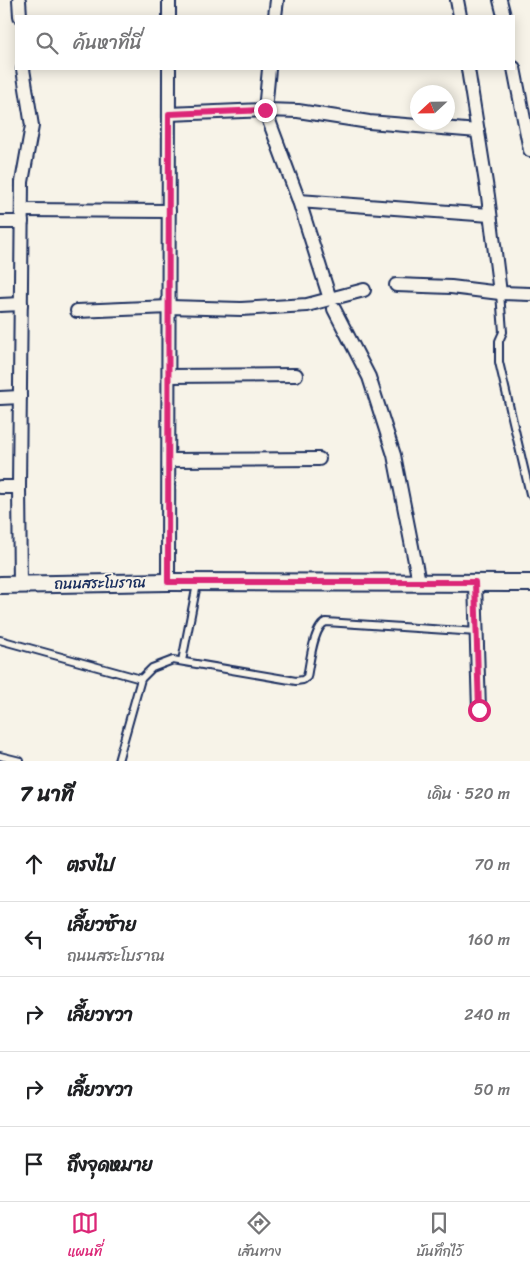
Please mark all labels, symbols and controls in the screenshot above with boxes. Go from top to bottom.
search box [15,15,515,70]
text: ค้นหาที่นี่ [73,26,142,59]
icon: search [33,29,61,57]
north arrow [410,85,455,130]
route end [254,99,277,122]
street label: ถนนสระโบราณ [54,569,146,597]
route start [468,699,491,722]
text: 7 นาที [20,775,74,813]
text: เดิน · 520 m [427,779,510,808]
text: ตรงไป [67,848,115,881]
icon: ahead [20,850,48,878]
text: 70 m [474,850,510,879]
text: เลี้ยวซ้าย [67,908,136,941]
icon: left [20,925,48,953]
text: 160 m [467,925,510,954]
text: ถนนสระโบราณ [67,941,165,970]
text: เลี้ยวขวา [67,998,133,1031]
icon: right [20,1000,48,1028]
text: 240 m [464,1000,510,1029]
text: เลี้ยวขวา [67,1073,133,1106]
icon: right [20,1075,48,1103]
text: 50 m [474,1075,510,1104]
text: ถึงจุดหมาย [67,1148,153,1181]
icon: arrive [20,1150,48,1178]
tab: แผนที่ [68,1209,103,1264]
tab: เส้นทาง [238,1209,281,1264]
tab: บันทึกไว้ [416,1209,462,1264]

